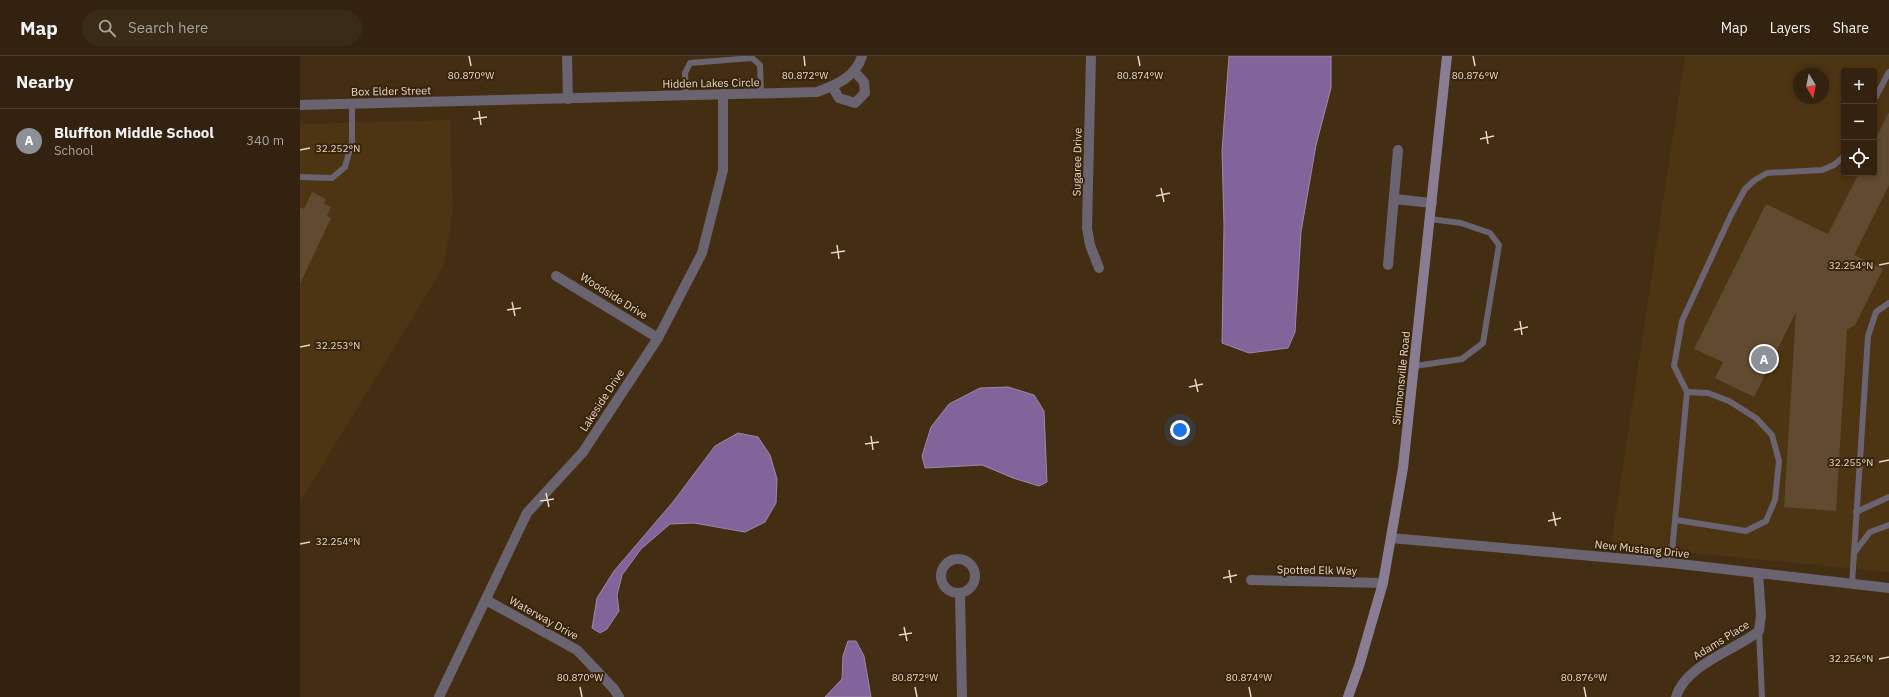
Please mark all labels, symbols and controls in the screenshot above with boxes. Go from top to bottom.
search box [82,10,362,46]
text: Map [20,16,58,40]
icon: search [96,17,118,39]
text: Search here [128,18,208,37]
text: Map [1721,19,1748,37]
text: Layers [1770,19,1811,37]
text: Share [1833,19,1869,37]
north arrow [1793,68,1829,104]
map controls [1841,68,1877,176]
button: + [1841,68,1877,104]
text: 80.870°W [448,69,494,82]
text: 80.872°W [782,69,828,82]
text: 80.874°W [1117,69,1163,82]
text: 80.876°W [1452,69,1498,82]
text: Nearby [16,71,74,93]
street label: Hidden Lakes Circle [662,75,760,91]
street label: Box Elder Street [351,83,431,99]
button: − [1841,104,1877,140]
text: Bluffton Middle School [54,123,214,142]
street label: Sugaree Drive [1069,128,1085,196]
text: A [25,132,33,149]
text: 340 m [246,132,284,149]
button: locate [1841,140,1877,176]
text: School [54,142,94,159]
text: 32.252°N [316,142,360,155]
text: 32.254°N [1829,259,1873,272]
street label: Woodside Drive [578,270,650,322]
street label: Simmonsville Road [1389,331,1413,425]
text: 32.253°N [316,339,360,352]
pin: A [1751,344,1777,374]
street label: Lakeside Drive [577,366,627,434]
your location [1170,420,1190,440]
text: 32.255°N [1829,456,1873,469]
text: 32.254°N [316,535,360,548]
street label: New Mustang Drive [1594,537,1690,561]
street label: Spotted Elk Way [1277,562,1358,578]
street label: Waterway Drive [507,593,581,643]
street label: Adams Place [1690,617,1752,663]
text: 32.256°N [1829,652,1873,665]
text: 80.870°W [557,671,603,684]
text: 80.872°W [892,671,938,684]
text: 80.874°W [1226,671,1272,684]
text: 80.876°W [1561,671,1607,684]

